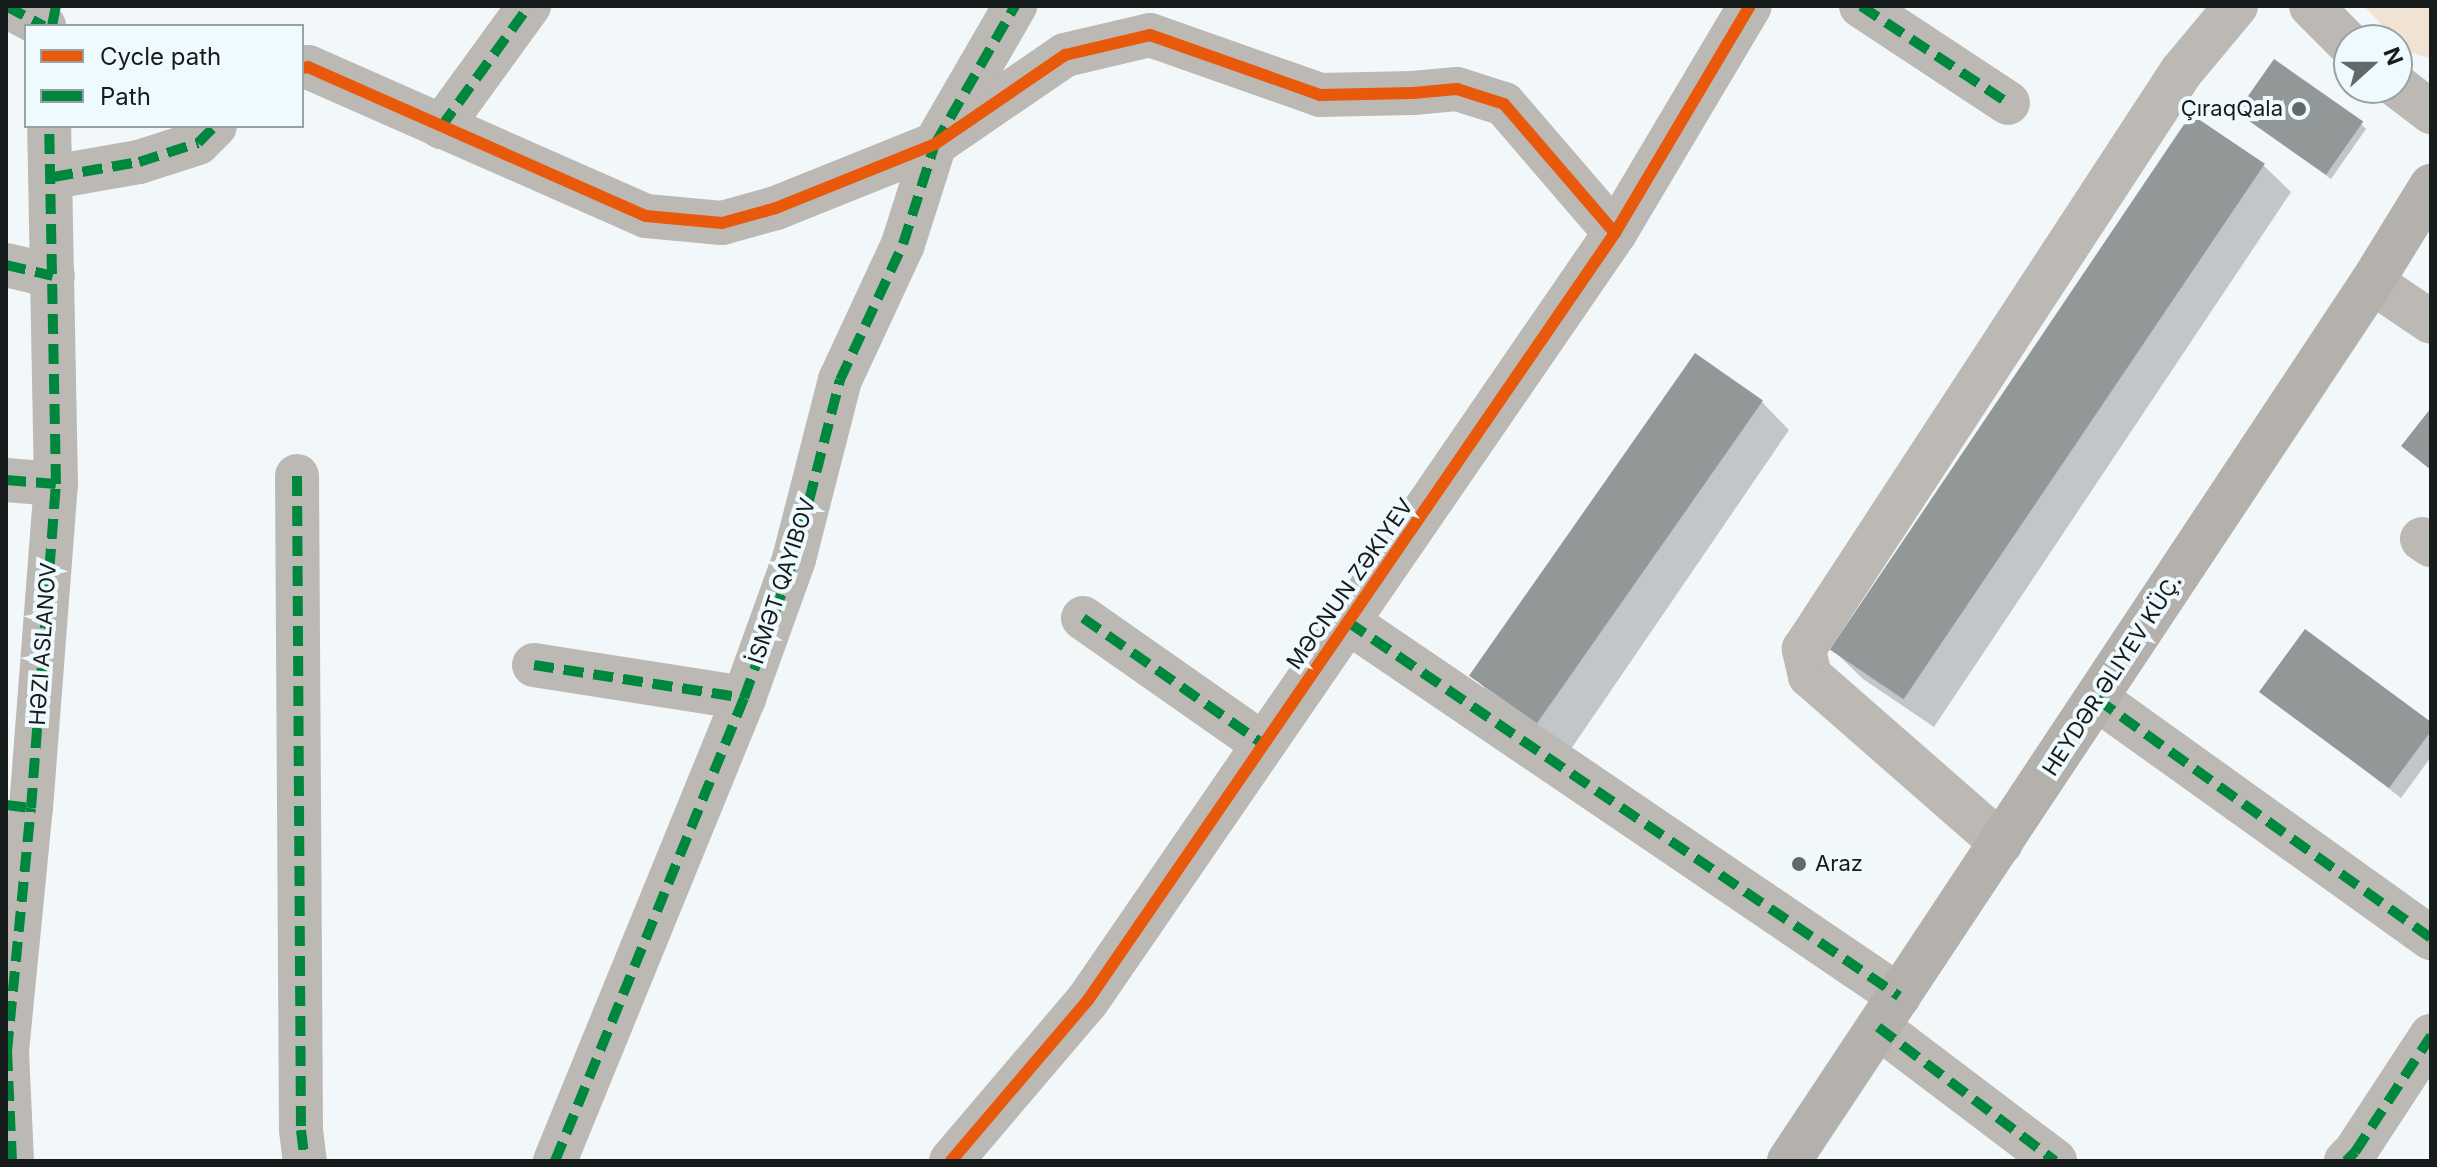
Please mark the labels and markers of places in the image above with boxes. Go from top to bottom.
place label: ÇıraqQala [2181,96,2283,122]
marker: ÇıraqQala [2290,100,2308,118]
place label: Araz [1815,851,1863,877]
marker: Araz [1790,855,1808,873]

